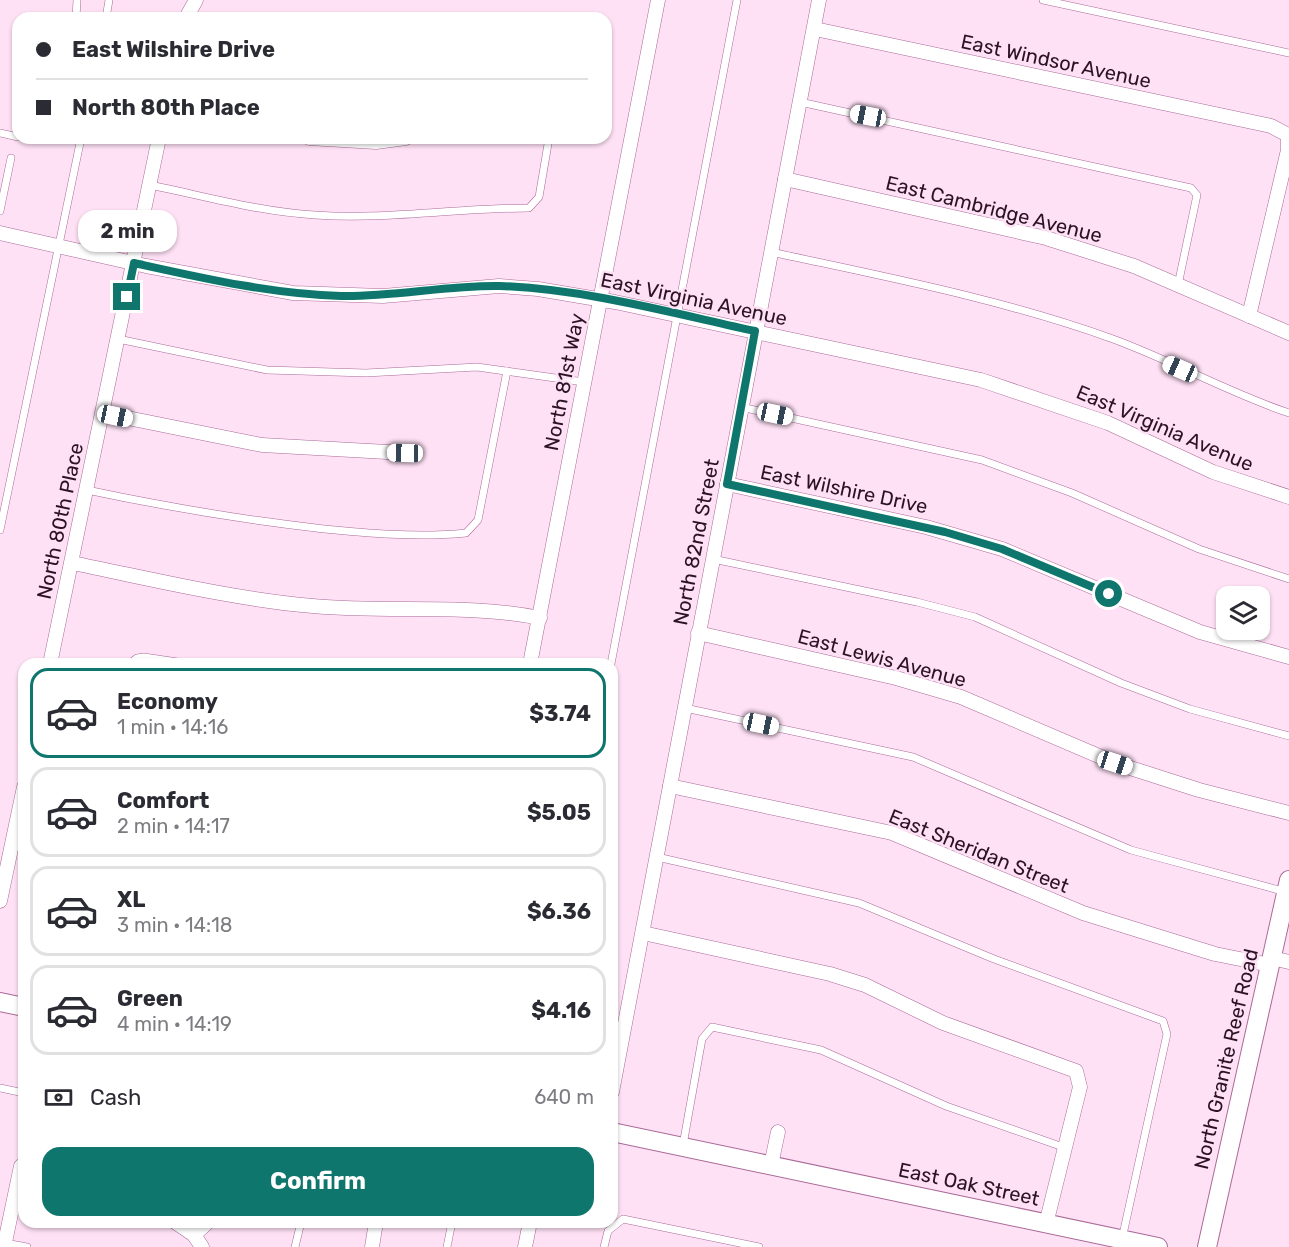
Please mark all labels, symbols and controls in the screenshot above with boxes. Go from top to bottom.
street label: East Windsor Avenue [959,29,1153,93]
text: East Wilshire Drive [72,36,275,63]
text: North 80th Place [72,94,260,121]
car [849,104,887,128]
street label: East Cambridge Avenue [883,171,1105,247]
callout: 2 min [78,210,176,252]
text: 2 min [100,219,155,243]
street label: East Virginia Avenue [599,268,789,330]
route end [113,283,140,310]
street label: North 81st Way [539,311,589,453]
car [1160,353,1200,385]
street label: East Virginia Avenue [1073,380,1257,476]
car [756,401,794,427]
car [96,403,134,429]
street label: North 80th Place [32,441,88,601]
car [387,444,423,462]
street label: North 82nd Street [668,457,724,627]
street label: East Wilshire Drive [758,460,930,518]
route start [1095,580,1122,607]
map controls [1216,586,1270,640]
button: layers [1216,586,1270,640]
street label: East Lewis Avenue [795,624,969,692]
icon: car [45,686,99,740]
text: Economy [117,688,218,715]
text: $3.74 [529,700,591,727]
car [742,711,780,737]
text: 1 min · 14:16 [117,715,228,739]
car [1095,749,1135,777]
icon: car [45,785,99,839]
text: Comfort [117,787,209,814]
text: $5.05 [527,799,591,826]
street label: East Sheridan Street [885,804,1073,898]
text: 2 min · 14:17 [117,814,230,838]
icon: car [45,884,99,938]
text: XL [117,886,145,913]
text: $6.36 [527,898,591,925]
text: 3 min · 14:18 [117,913,232,937]
street label: North Granite Reef Road [1189,946,1263,1172]
icon: car [45,983,99,1037]
text: Green [117,985,183,1012]
text: $4.16 [531,997,591,1024]
text: 4 min · 14:19 [117,1012,232,1036]
icon: cash [42,1081,75,1114]
text: Cash [90,1084,141,1111]
text: 640 m [534,1085,594,1109]
button: Confirm [42,1147,594,1216]
street label: East Oak Street [896,1157,1042,1211]

